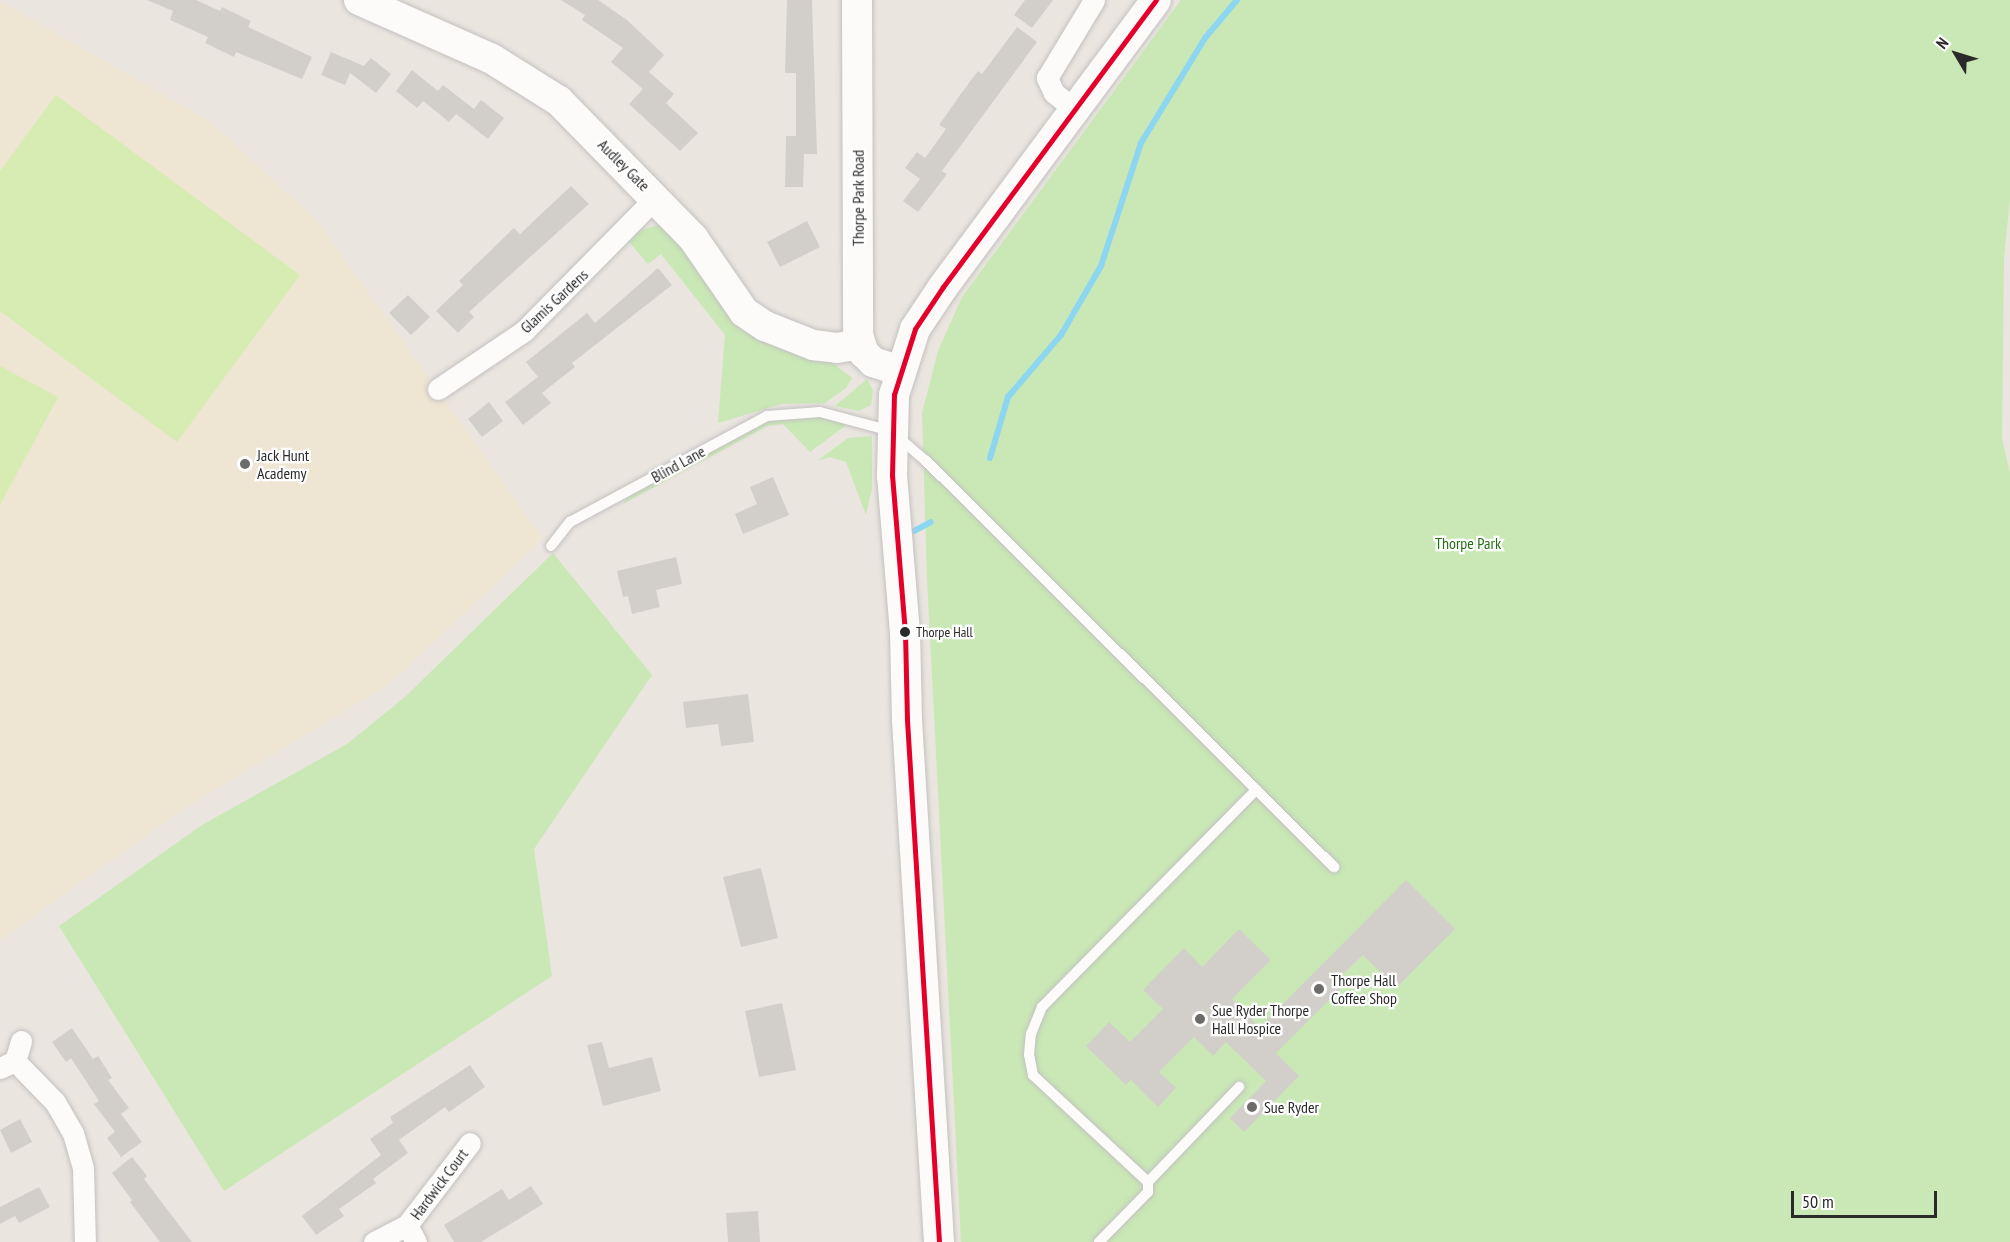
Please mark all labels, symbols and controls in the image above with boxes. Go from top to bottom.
north arrow [1926,24,1986,84]
text: N [1931,33,1952,52]
street label: Audley Gate [594,135,654,195]
street label: Thorpe Park Road [848,150,868,246]
street label: Glamis Gardens [516,265,592,337]
street label: Blind Lane [648,441,708,487]
place label: Jack Hunt Academy [257,445,309,483]
marker: Jack Hunt Academy [238,457,252,471]
park label: Thorpe Park [1435,533,1501,553]
place label: Thorpe Hall [916,624,973,640]
marker: Thorpe Hall [899,626,911,638]
place label: Thorpe Hall Coffee Shop [1331,970,1397,1008]
marker: Thorpe Hall Coffee Shop [1312,982,1326,996]
place label: Sue Ryder Thorpe Hall Hospice [1212,1000,1309,1038]
marker: Sue Ryder Thorpe Hall Hospice [1193,1012,1207,1026]
place label: Sue Ryder [1264,1097,1319,1117]
marker: Sue Ryder [1245,1100,1259,1114]
street label: Hardwick Court [406,1145,472,1223]
scale bar [1794,1179,1940,1217]
text: 50 m [1802,1190,1834,1213]

